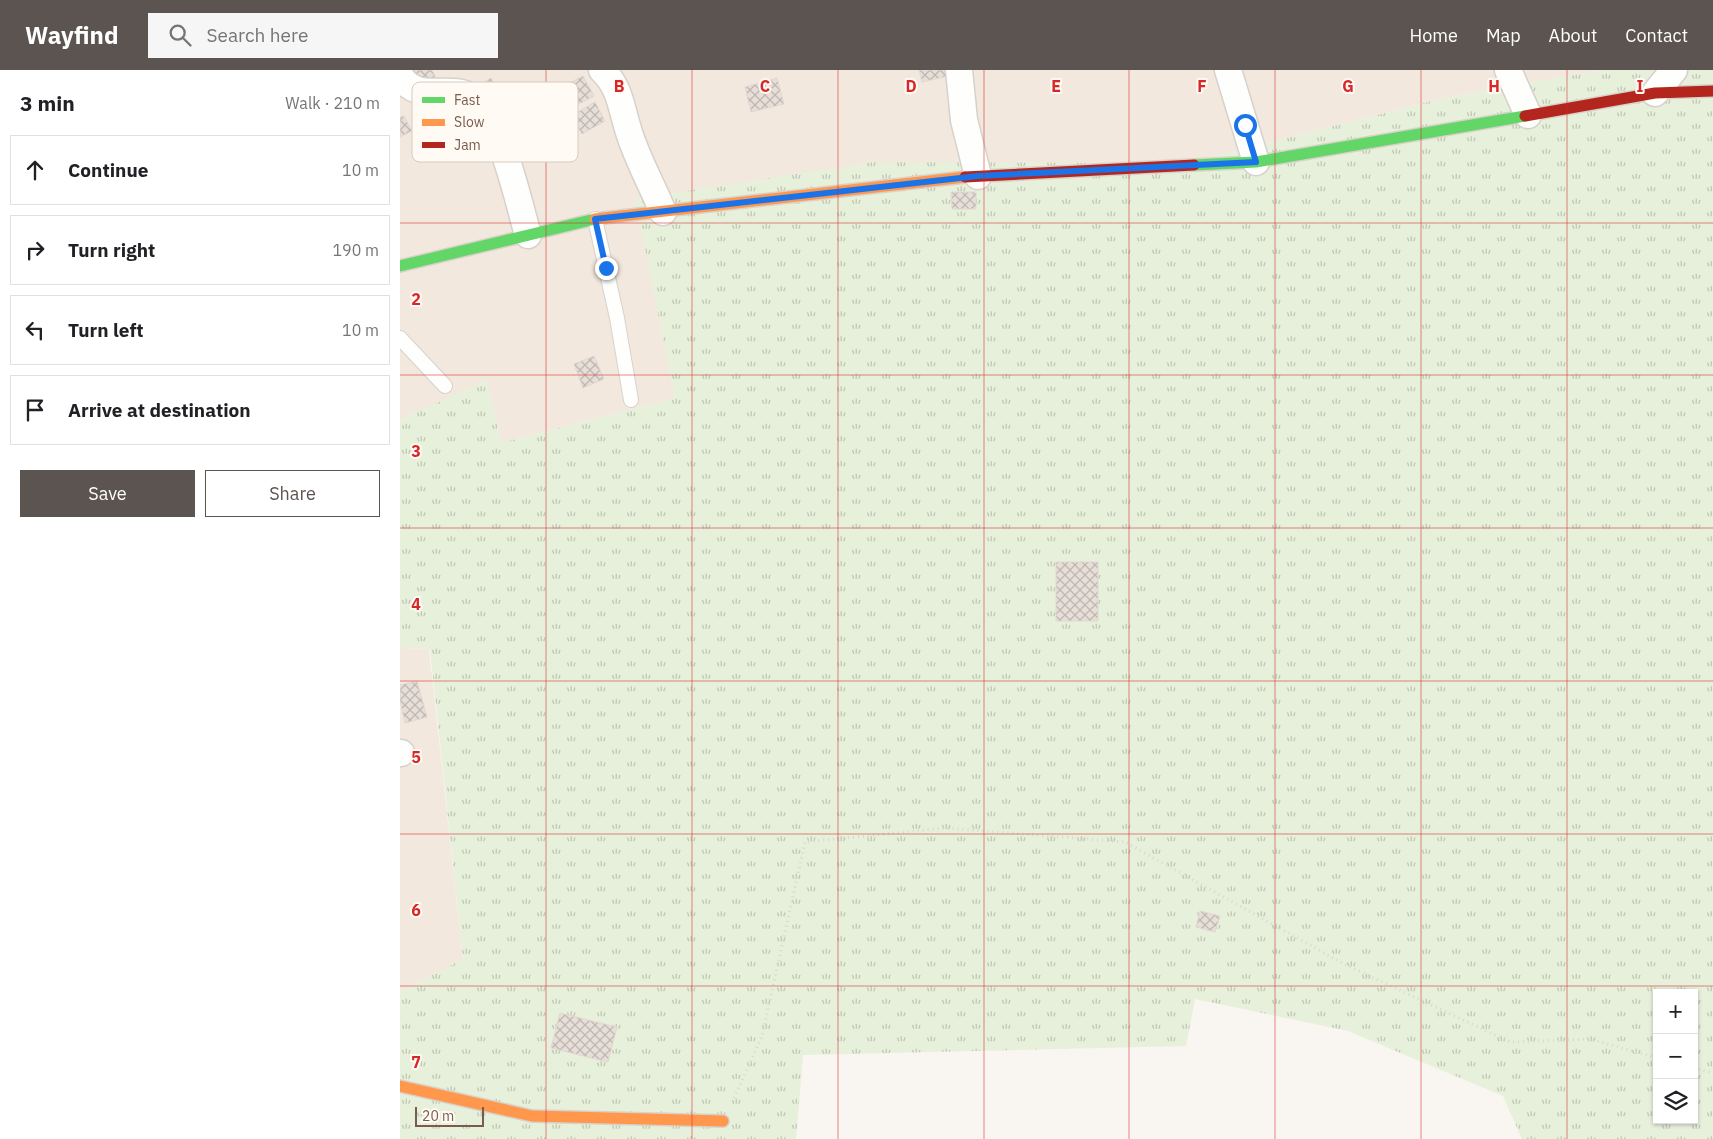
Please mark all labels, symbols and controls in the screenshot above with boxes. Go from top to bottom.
search box [148,13,498,58]
text: Wayfind [25,19,118,51]
icon: search [166,21,194,49]
text: Search here [206,23,308,47]
text: Home [1410,24,1458,47]
text: Map [1486,24,1521,47]
text: About [1549,24,1597,47]
text: Contact [1625,24,1688,47]
text: B [614,76,625,96]
text: C [760,76,770,96]
text: D [905,76,917,96]
text: E [1051,76,1061,96]
text: F [1197,76,1207,96]
text: G [1342,76,1354,96]
text: H [1488,76,1500,96]
text: I [1637,76,1644,96]
legend [412,82,578,162]
text: 3 min [20,89,75,117]
text: Fast [454,91,480,109]
text: Walk · 210 m [285,93,380,113]
text: Slow [454,113,485,131]
route start [1234,114,1257,137]
text: Jam [454,136,481,154]
icon: ahead [21,156,49,184]
text: Continue [68,158,148,182]
text: 10 m [342,160,379,180]
icon: right [21,236,49,264]
text: Turn right [68,238,155,262]
text: 190 m [332,240,379,260]
route end [595,257,618,280]
text: 2 [411,289,421,309]
icon: left [21,316,49,344]
text: Turn left [68,318,144,342]
text: 10 m [342,320,379,340]
icon: arrive [21,396,49,424]
text: Arrive at destination [68,398,251,422]
text: 3 [411,441,421,461]
button: Save [20,470,195,517]
button: Share [205,470,380,517]
text: 4 [411,594,421,614]
text: 5 [411,747,421,767]
text: 6 [411,900,421,920]
map controls [1653,989,1698,1124]
button: + [1653,989,1698,1034]
button: − [1653,1034,1698,1079]
text: 7 [411,1052,421,1072]
button: layers [1653,1079,1698,1124]
scale bar [415,1104,484,1127]
text: 20 m [422,1107,454,1125]

